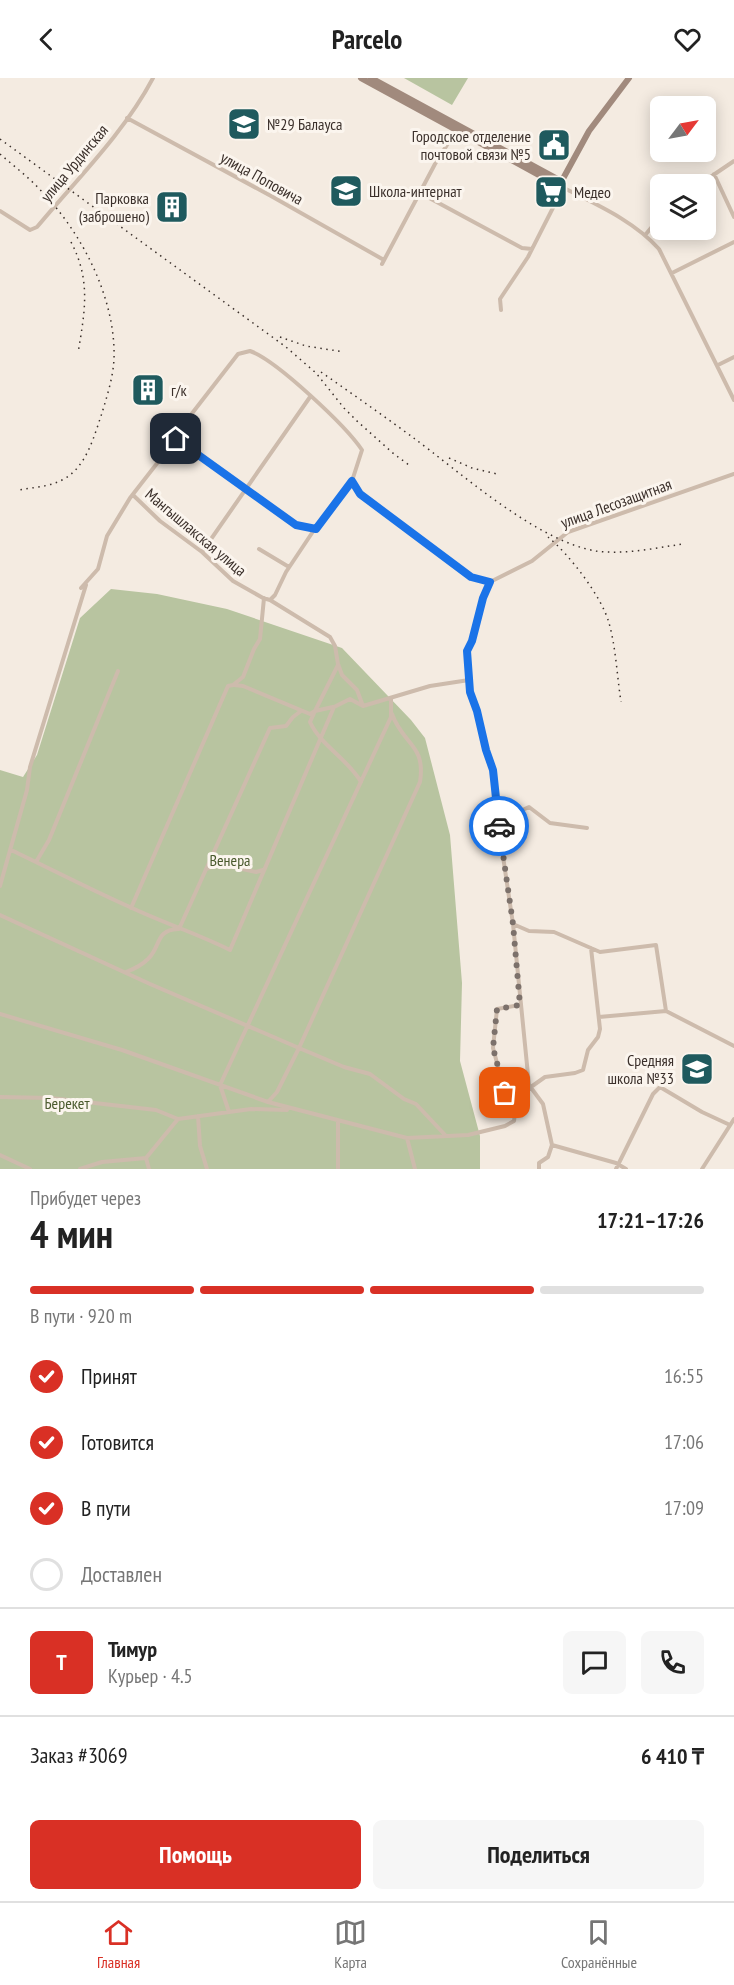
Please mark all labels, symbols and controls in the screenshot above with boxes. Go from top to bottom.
text: Parcelo [332,22,402,56]
icon: back [30,23,63,56]
icon: heart [671,23,704,56]
north arrow [650,96,716,162]
map controls [650,96,716,240]
school or university icon: №29 Балауса [226,106,262,142]
place label: №29 Балауса [267,114,342,134]
street label: улица Урдинская [36,120,112,206]
place label: Городское отделение почтовой связи №5 [412,126,531,164]
public building icon: Городское отделение почтовой связи №5 [536,127,572,163]
street label: улица Поповича [217,147,307,209]
school or university icon: Школа-интернат [328,173,364,209]
supermarket icon: Медео [533,174,569,210]
button: layers [650,174,716,240]
place label: Школа-интернат [369,181,463,201]
place label: Медео [574,182,611,202]
place label: Парковка (заброшено) [79,188,149,226]
building icon: Парковка (заброшено) [154,189,190,225]
building icon: г/к [130,372,166,408]
place label: г/к [171,380,187,400]
pin [150,413,201,464]
icon: home [159,422,192,455]
street label: улица Лесозащитная [558,474,674,532]
street label: Мангышлакская улица [141,484,251,580]
courier [469,796,529,856]
icon: car [483,810,516,843]
park label: Венера [209,850,251,870]
place label: Средняя школа №33 [608,1050,674,1088]
school or university icon: Средняя школа №33 [679,1051,715,1087]
pin [479,1067,530,1118]
icon: bag [488,1076,521,1109]
park label: Берекет [44,1093,90,1113]
text: Прибудет через [30,1185,141,1211]
text: 17:21–17:26 [597,1206,704,1234]
text: 4 мин [30,1208,113,1259]
text: В пути · 920 m [30,1303,132,1329]
icon: check [30,1360,63,1393]
text: Принят [81,1362,137,1390]
text: 16:55 [664,1363,704,1389]
icon: check [30,1426,63,1459]
text: Готовится [81,1428,154,1456]
text: 17:06 [664,1429,704,1455]
icon: check [30,1492,63,1525]
text: В пути [81,1494,131,1522]
text: 17:09 [664,1495,704,1521]
text: Доставлен [81,1560,162,1588]
button: chat [563,1631,626,1694]
button: phone [641,1631,704,1694]
text: Тимур [108,1635,157,1663]
text: Т [56,1648,67,1676]
text: Курьер · 4.5 [108,1663,193,1689]
text: Заказ #3069 [30,1741,128,1769]
text: 6 410 ₸ [641,1742,704,1770]
button: Помощь [30,1820,361,1889]
button: Поделиться [373,1820,704,1889]
tab: Главная [97,1916,140,1972]
tab: Карта [334,1916,367,1972]
tab: Сохранённые [561,1916,637,1972]

